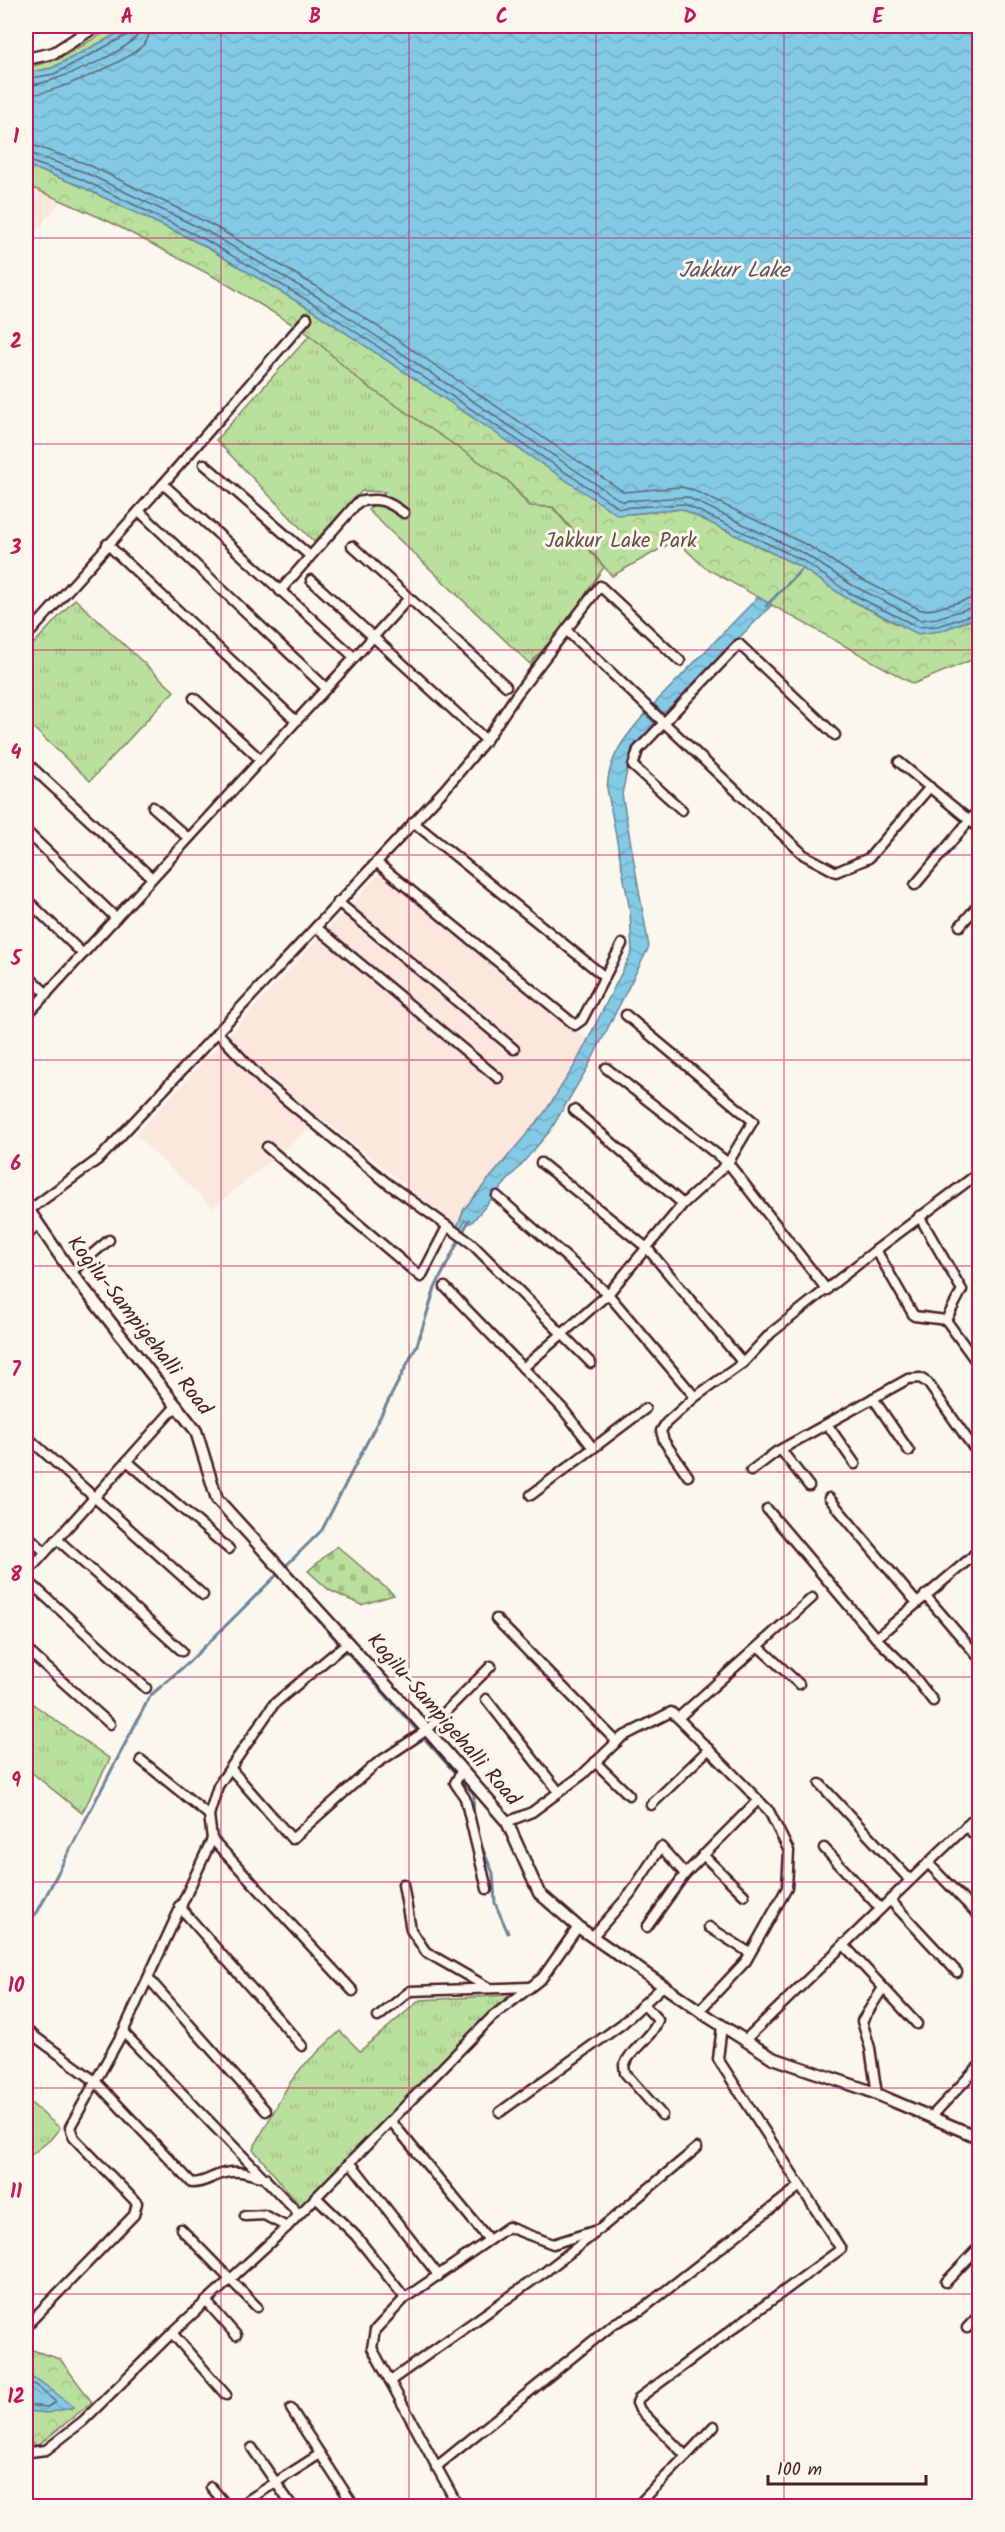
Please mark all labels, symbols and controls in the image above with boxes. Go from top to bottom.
text: A [121,2,133,34]
text: B [309,2,321,34]
text: C [496,2,508,34]
text: D [683,2,697,34]
text: E [872,2,884,34]
text: 1 [13,122,19,154]
water label: Jakkur Lake [679,254,791,289]
text: 2 [10,327,22,359]
park label: Jakkur Lake Park [545,525,697,558]
text: 3 [10,533,22,565]
text: 4 [11,738,22,770]
text: 5 [10,944,23,976]
text: 6 [11,1149,22,1181]
street label: Kogilu-Sampigehalli Road [58,1229,220,1424]
text: 7 [11,1355,21,1387]
text: 8 [10,1560,22,1592]
street label: Kogilu-Sampigehalli Road [358,1626,528,1815]
text: 9 [11,1766,21,1798]
text: 10 [8,1971,25,2003]
text: 11 [10,2177,22,2209]
text: 12 [7,2382,25,2414]
scale bar [768,2448,926,2486]
text: 100 m [777,2456,822,2485]

